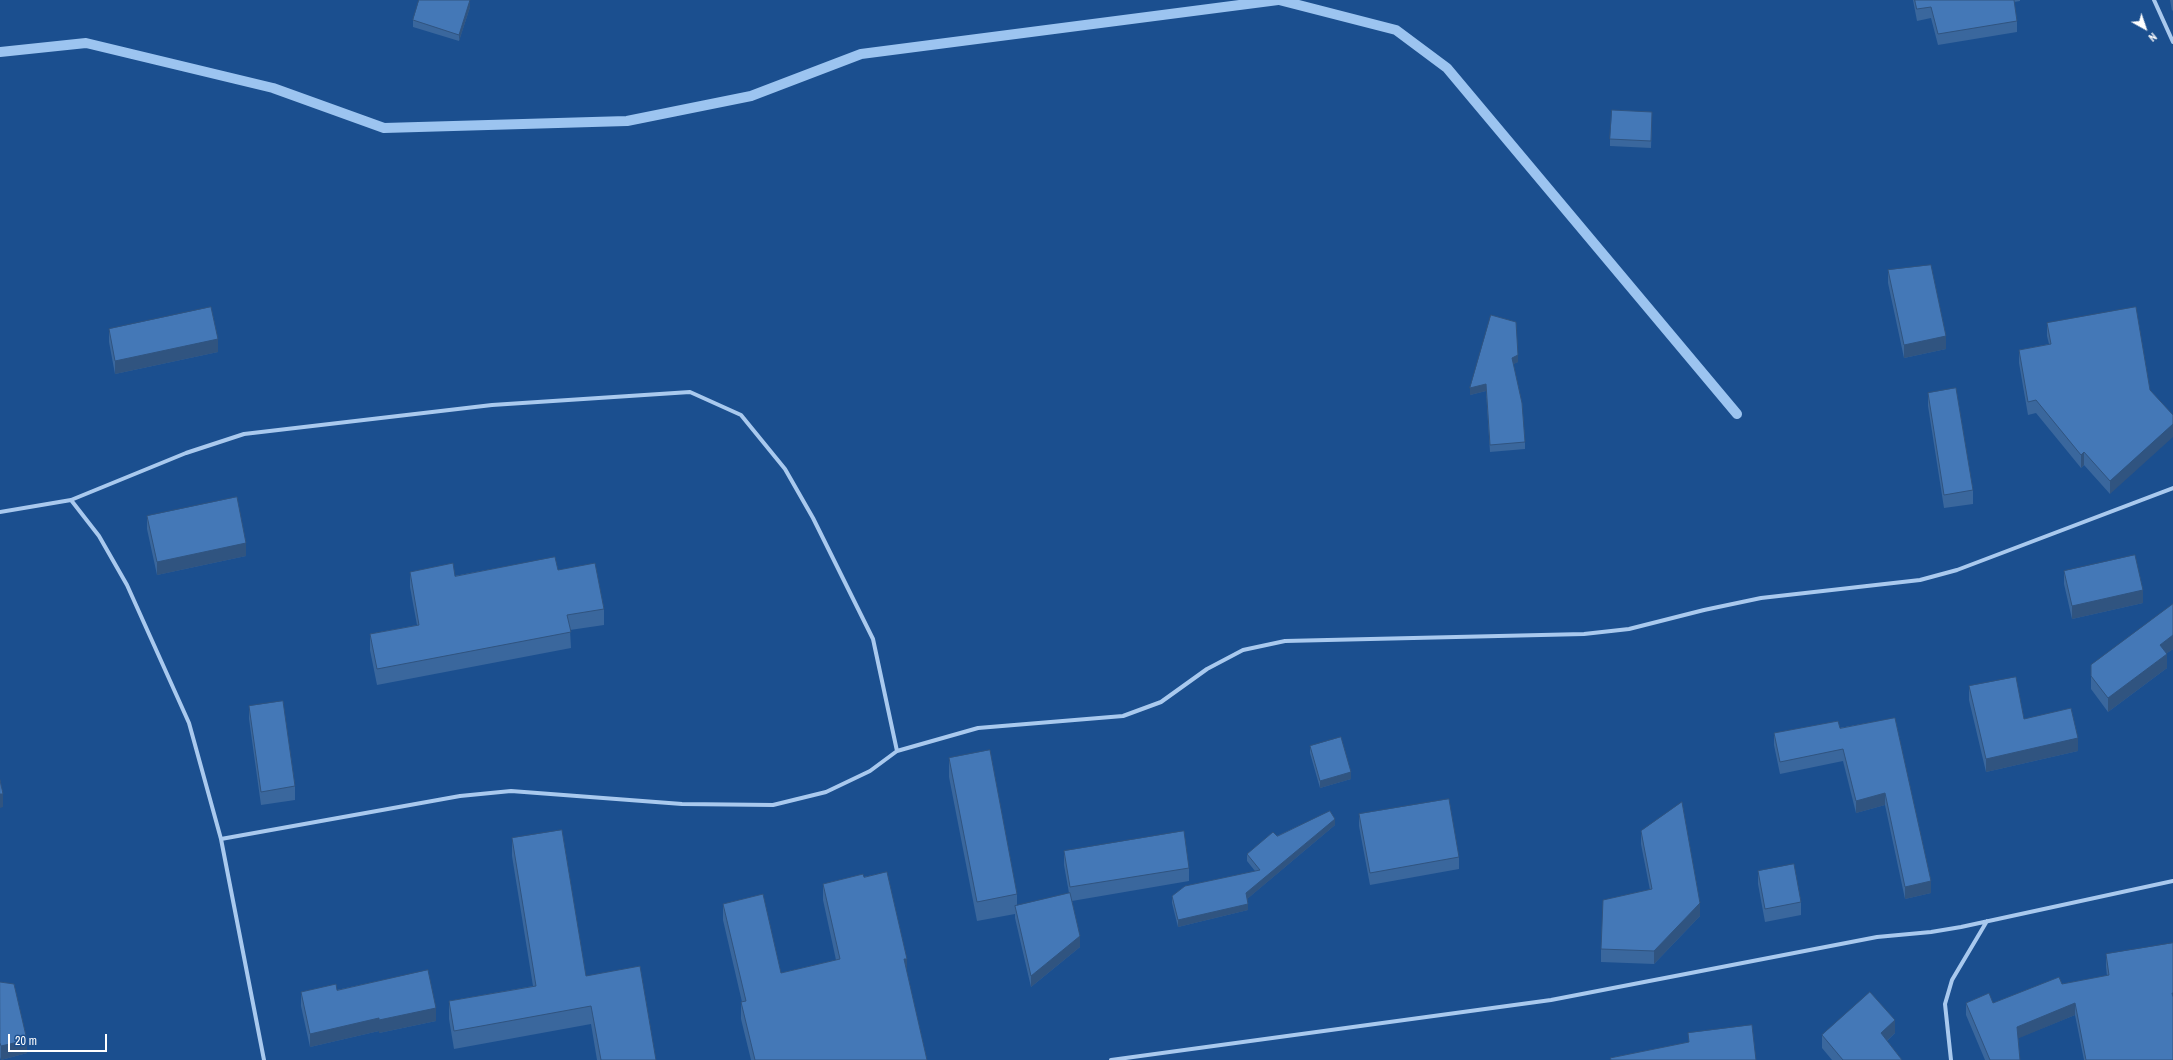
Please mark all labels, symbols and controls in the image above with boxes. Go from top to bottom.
north arrow [2125,8,2165,48]
text: N [2146,30,2160,45]
scale bar [10,1026,109,1052]
text: 20 m [15,1033,37,1049]

